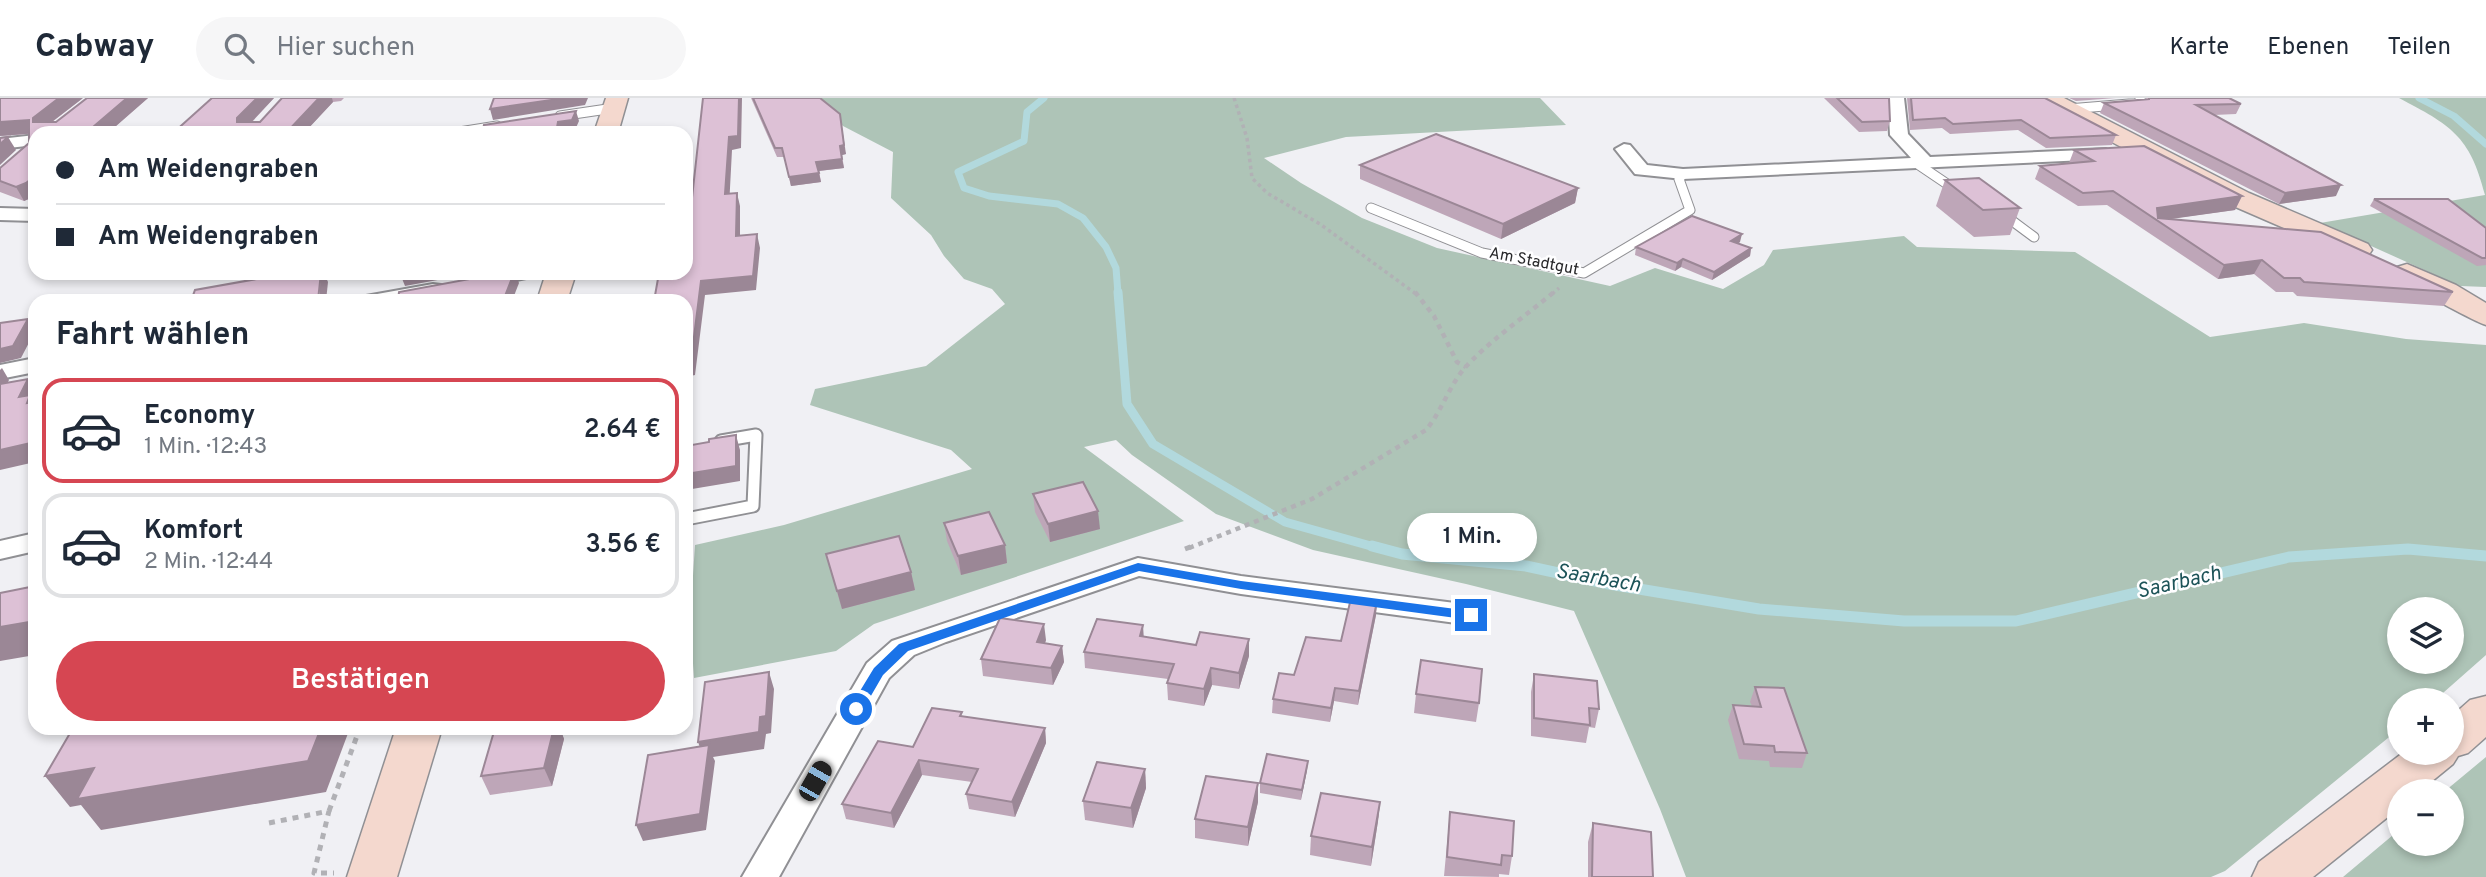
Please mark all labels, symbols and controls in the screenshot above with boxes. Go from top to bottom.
search box [196,17,686,80]
text: Cabway [35,27,154,69]
icon: search [220,29,258,67]
text: Hier suchen [276,32,415,65]
text: Karte [2169,33,2229,63]
text: Ebenen [2267,33,2349,63]
text: Teilen [2387,33,2451,63]
text: Am Weidengraben [98,154,319,187]
text: Am Weidengraben [98,221,319,254]
street label: Am Stadtgut [1487,243,1581,281]
text: Fahrt wählen [56,316,249,356]
icon: car [60,399,123,462]
text: Economy [144,400,255,433]
text: 2.64 € [584,414,661,447]
text: 1 Min. · 12:43 [144,433,267,462]
icon: car [60,514,123,577]
callout: 1 Min. [1406,514,1536,562]
text: Komfort [144,515,243,548]
text: 1 Min. [1443,523,1501,552]
text: 3.56 € [585,529,661,562]
text: 2 Min. · 12:44 [144,548,273,577]
water label: Saarbach [1554,558,1643,600]
water label: Saarbach [2134,560,2224,606]
map controls [2387,597,2464,856]
button: layers [2387,597,2464,674]
route end [1455,599,1487,631]
button: Bestätigen [56,641,665,721]
button: + [2387,688,2464,765]
route start [840,693,872,725]
car [796,758,835,804]
button: − [2387,779,2464,856]

